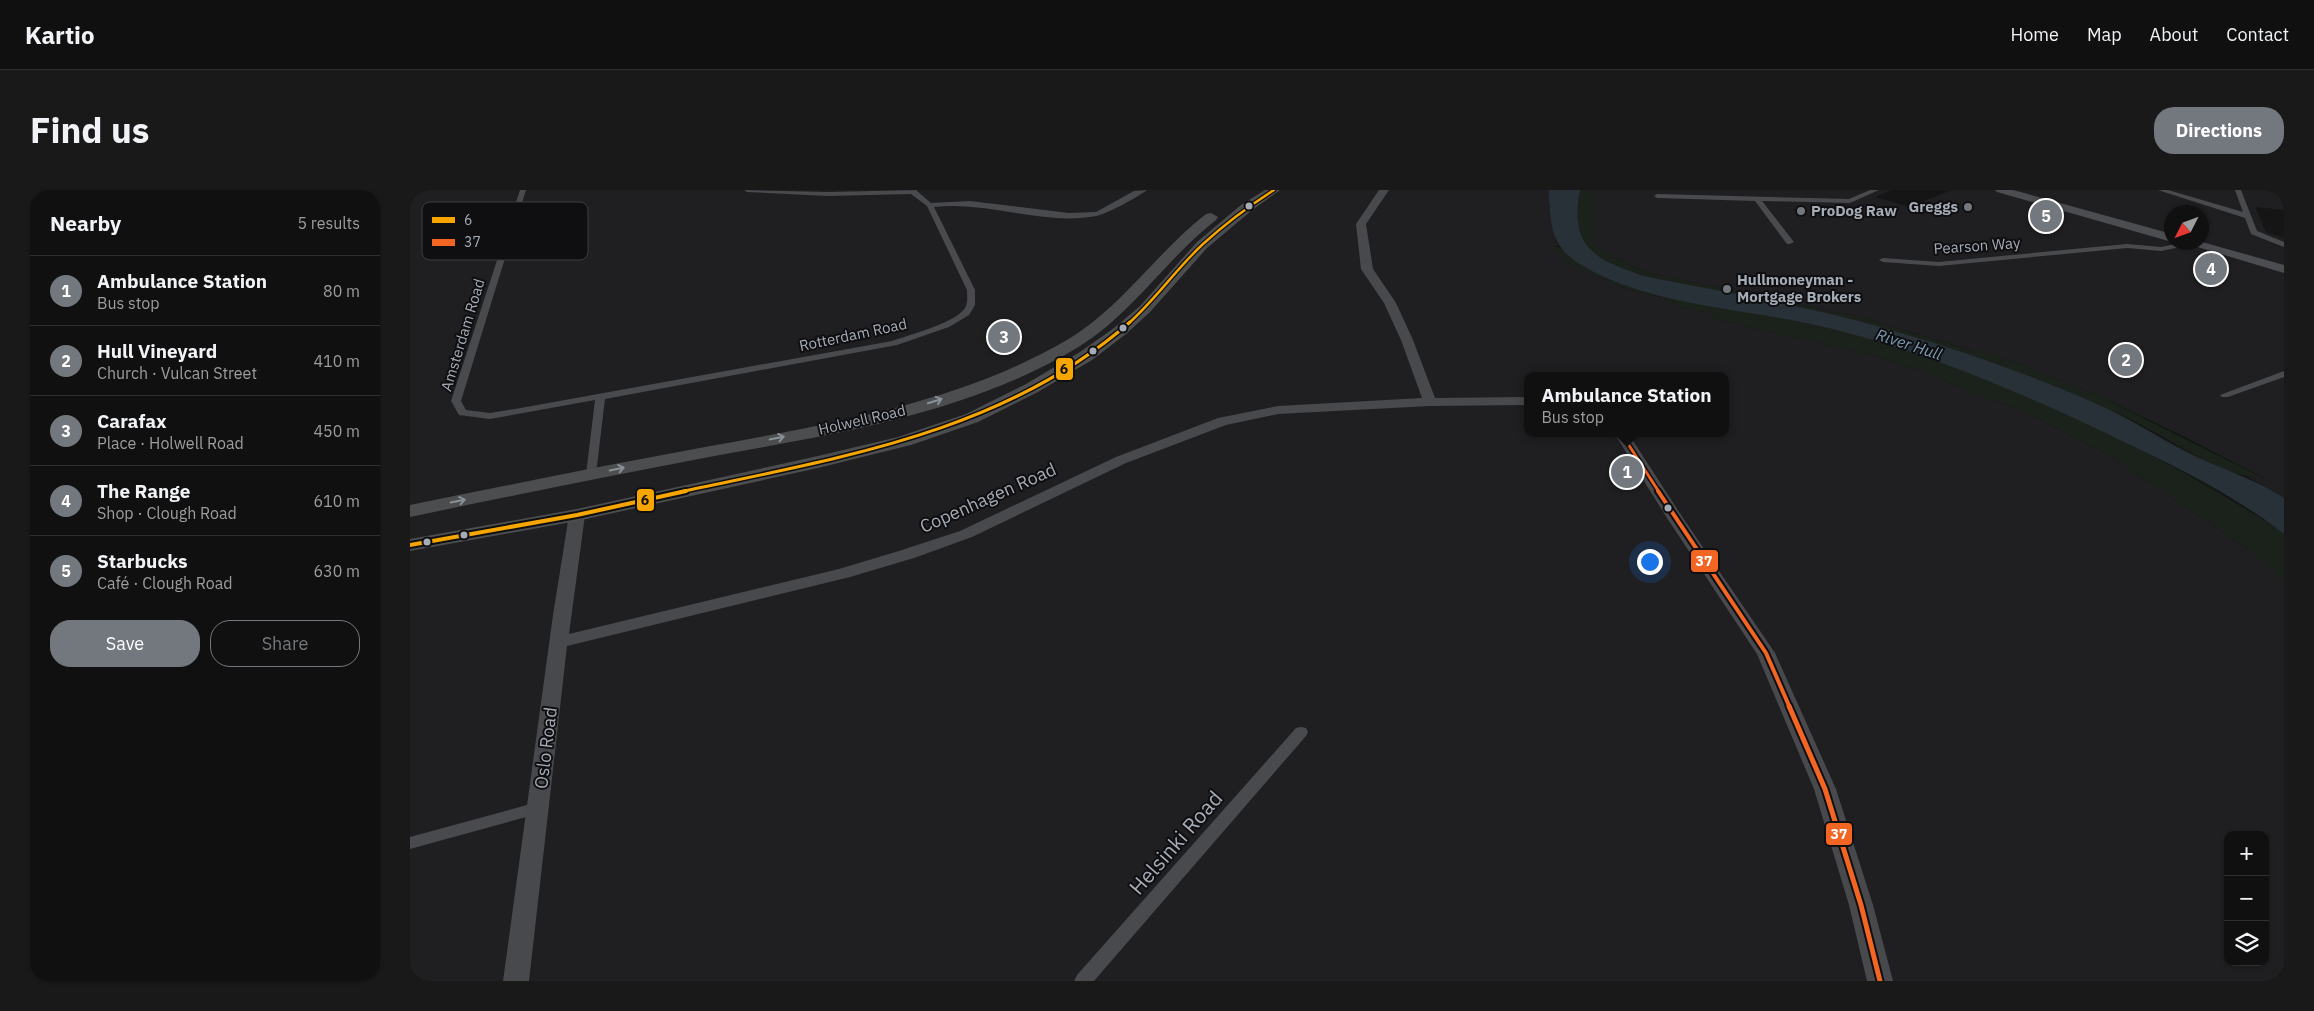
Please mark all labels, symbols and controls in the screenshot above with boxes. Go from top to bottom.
text: Kartio [25,19,95,51]
text: Home [2011,23,2059,46]
text: Map [2087,23,2122,46]
text: About [2150,23,2198,46]
text: Contact [2226,23,2289,46]
text: Find us [30,107,149,153]
button: Directions [2154,107,2284,154]
place label: Greggs [1909,197,1958,216]
pin: 5 [2030,197,2062,235]
unlabelled marker [1244,201,1254,211]
place label: ProDog Raw [1811,201,1897,220]
marker: Greggs [1962,201,1974,213]
legend [422,202,588,260]
marker: ProDog Raw [1795,205,1807,217]
north arrow [2164,205,2209,250]
text: Nearby [50,209,121,237]
text: 6 [464,211,472,229]
text: 5 results [297,213,360,233]
text: 37 [464,233,481,251]
street label: Pearson Way [1933,233,2021,258]
pin: 4 [2195,250,2227,288]
text: Ambulance Station [97,269,267,293]
place label: Hullmoneyman - Mortgage Brokers [1737,270,1862,306]
street label: Amsterdam Road [436,276,489,393]
text: 1 [61,281,71,301]
text: 80 m [323,281,360,301]
marker: Hullmoneyman - Mortgage Brokers [1721,283,1733,295]
text: Bus stop [97,293,160,313]
street label: Rotterdam Road [797,314,908,355]
pin: 3 [988,318,1020,356]
unlabelled marker [1118,323,1128,333]
water label: River Hull [1874,324,1945,364]
text: Hull Vineyard [97,339,217,363]
pin: 2 [2110,341,2142,379]
unlabelled marker [1088,346,1098,356]
text: 2 [61,351,71,371]
text: 410 m [313,351,360,371]
line badge: 6 [1055,357,1074,381]
text: 6 [1060,360,1068,378]
text: Church · Vulcan Street [97,363,257,383]
popup [1524,372,1729,437]
text: Ambulance Station [1541,383,1712,407]
one-way arrow [926,396,942,406]
street label: Holwell Road [816,400,907,439]
text: Bus stop [1541,407,1604,427]
text: Carafax [97,409,167,433]
text: 3 [61,421,71,441]
text: 450 m [313,421,360,441]
text: Place · Holwell Road [97,433,244,453]
one-way arrow [768,433,784,443]
pin: 1 [1611,453,1643,491]
street label: Copenhagen Road [916,457,1060,538]
one-way arrow [609,464,625,474]
text: The Range [97,479,190,503]
line badge: 6 [636,488,655,512]
text: 4 [61,491,71,511]
text: 610 m [313,491,360,511]
text: 6 [641,491,649,509]
one-way arrow [449,496,465,506]
text: Shop · Clough Road [97,503,237,523]
unlabelled marker [1663,503,1673,513]
unlabelled marker [459,530,469,540]
unlabelled marker [422,537,432,547]
text: Starbucks [97,549,188,573]
your location [1637,549,1663,575]
line badge: 37 [1690,549,1719,573]
text: 37 [1696,552,1712,570]
text: 5 [61,561,71,581]
text: 630 m [313,561,360,581]
text: Café · Clough Road [97,573,233,593]
button: Save [50,620,200,667]
button: Share [210,620,360,667]
street label: Oslo Road [529,706,562,790]
street label: Helsinki Road [1122,784,1228,900]
line badge: 37 [1825,822,1853,846]
text: 37 [1831,825,1847,843]
map controls [2224,831,2269,966]
button: + [2224,831,2269,876]
button: − [2224,876,2269,921]
button: layers [2224,921,2269,966]

